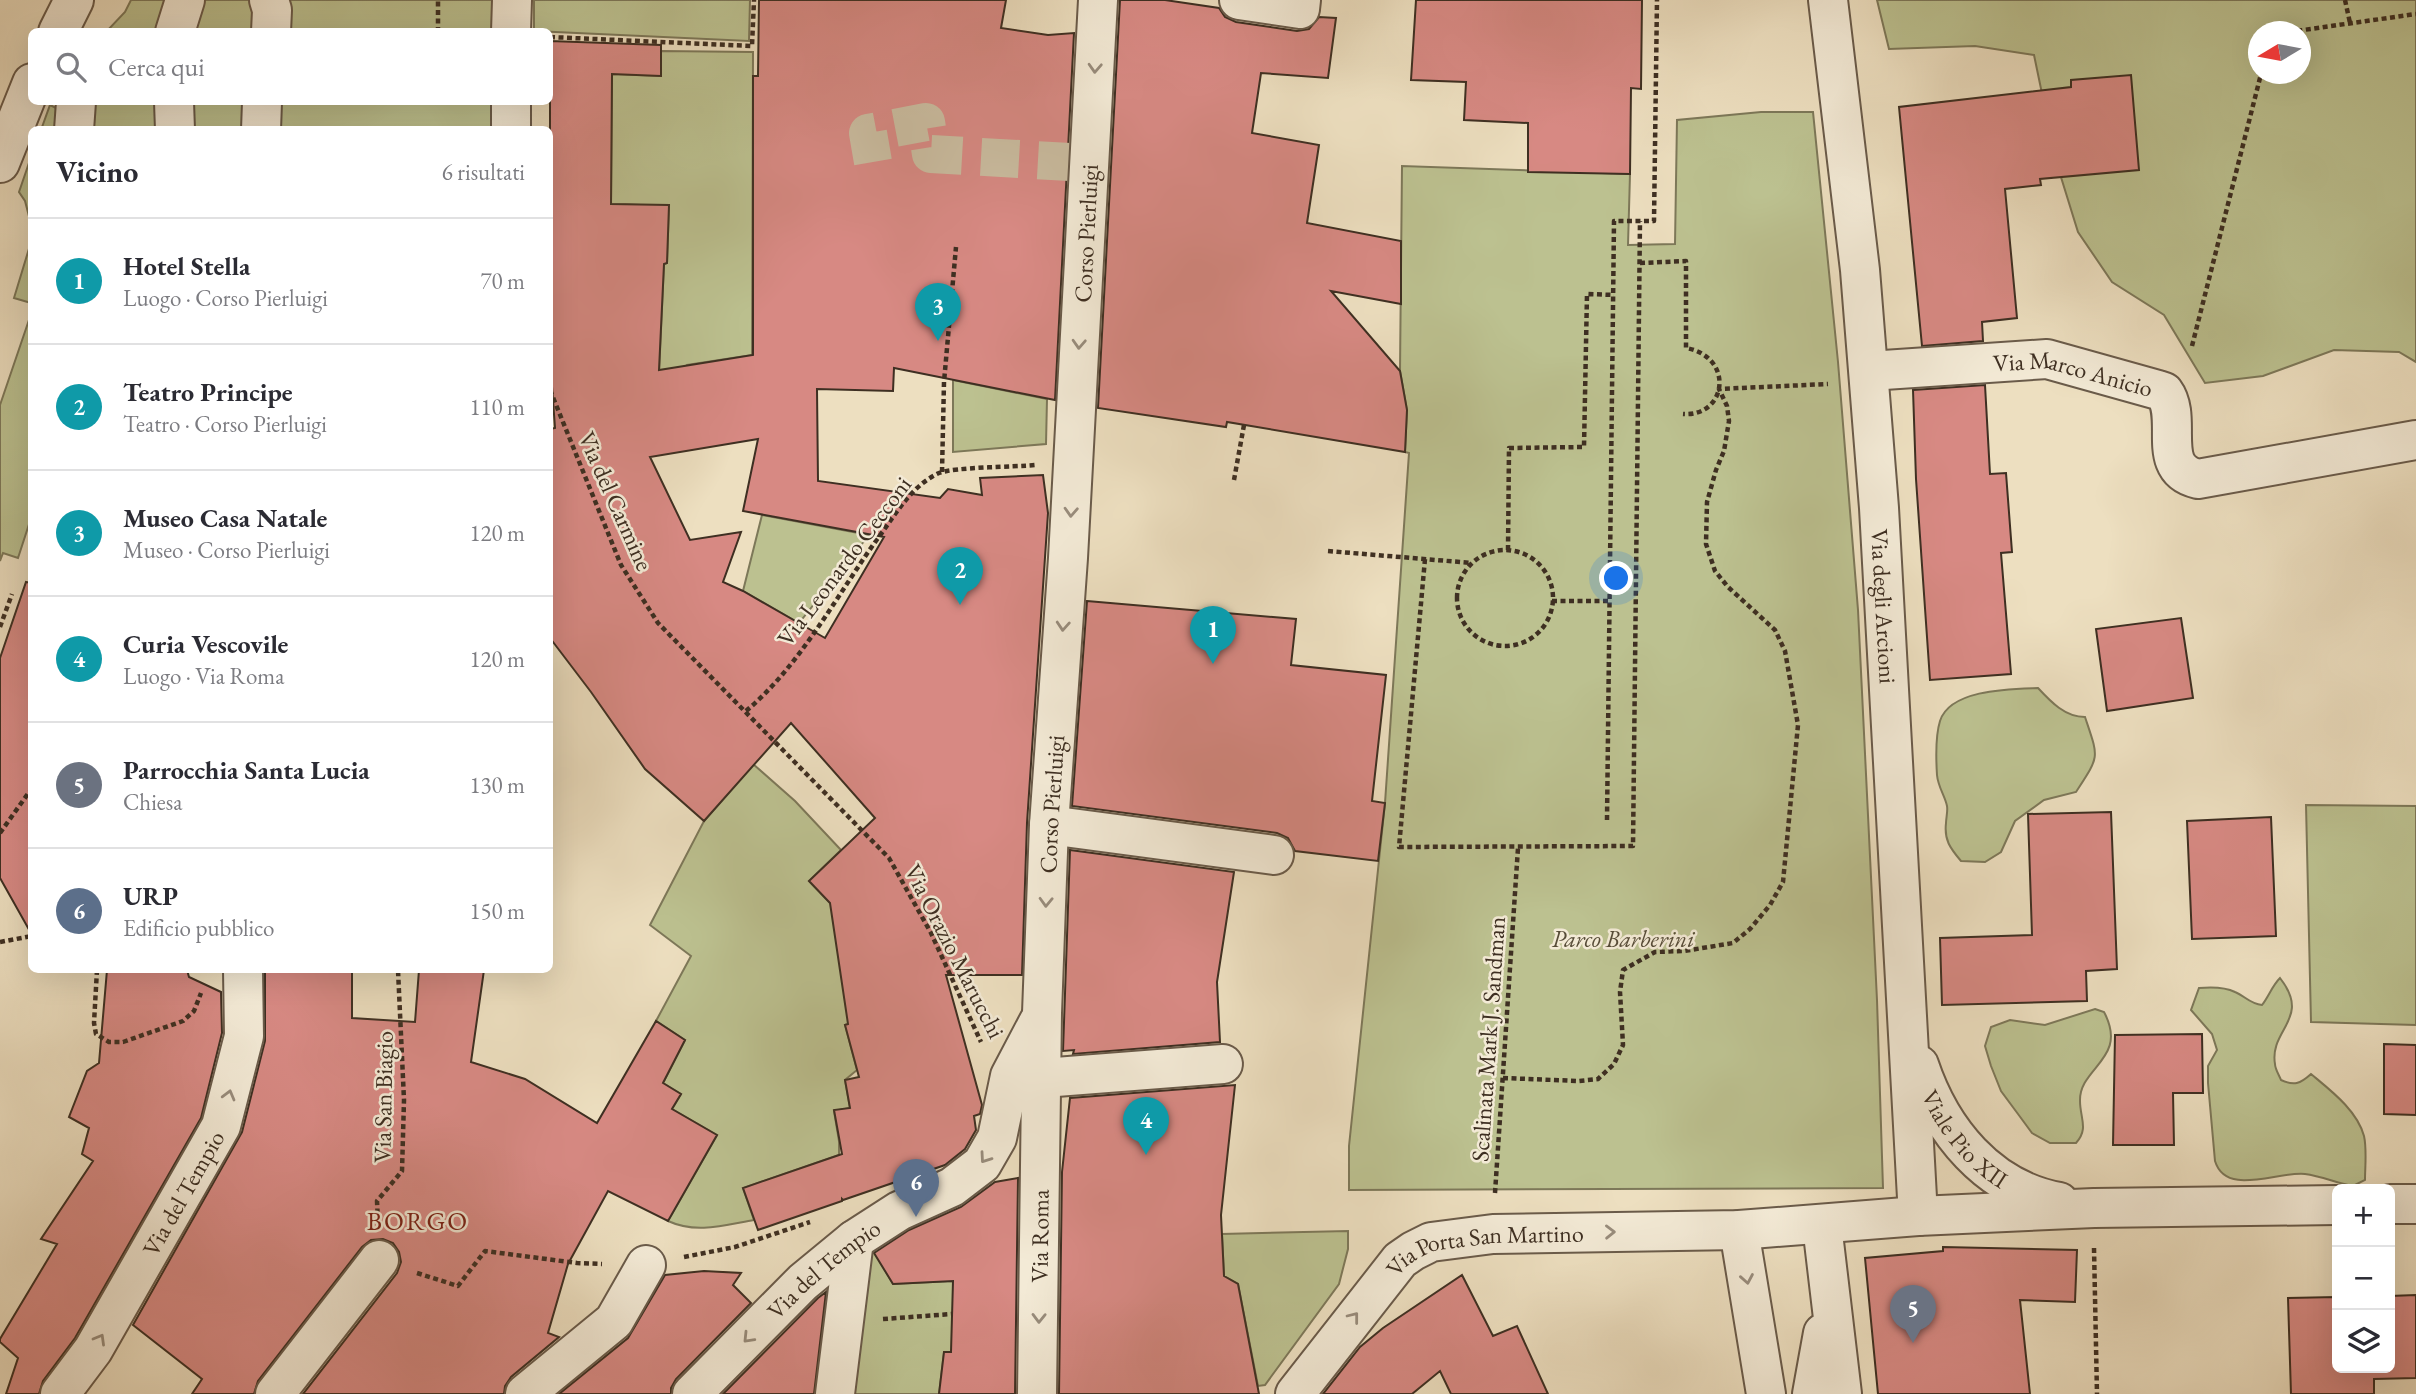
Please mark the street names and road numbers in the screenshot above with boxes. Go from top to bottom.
street label: Corso Pierluigi [1066,163,1105,303]
street label: Via Marco Anicio [1992,343,2157,403]
street label: Via del Carmine [572,427,660,575]
street label: Via Leonardo Cecconi [770,470,918,652]
street label: Via degli Arcioni [1865,528,1904,685]
street label: Corso Pierluigi [1032,734,1071,874]
street label: Via Orazio Marucchi [898,859,1012,1044]
street label: Scalinata Mark J. Sandman [1464,915,1512,1163]
street label: Via San Biagio [366,1031,400,1163]
street label: Viale Pio XII [1915,1084,2014,1195]
street label: Via del Tempio [135,1124,231,1261]
street label: Via Roma [1023,1189,1055,1283]
street label: Via del Tempio [760,1212,886,1325]
street label: Via Porta San Martino [1378,1217,1584,1282]

